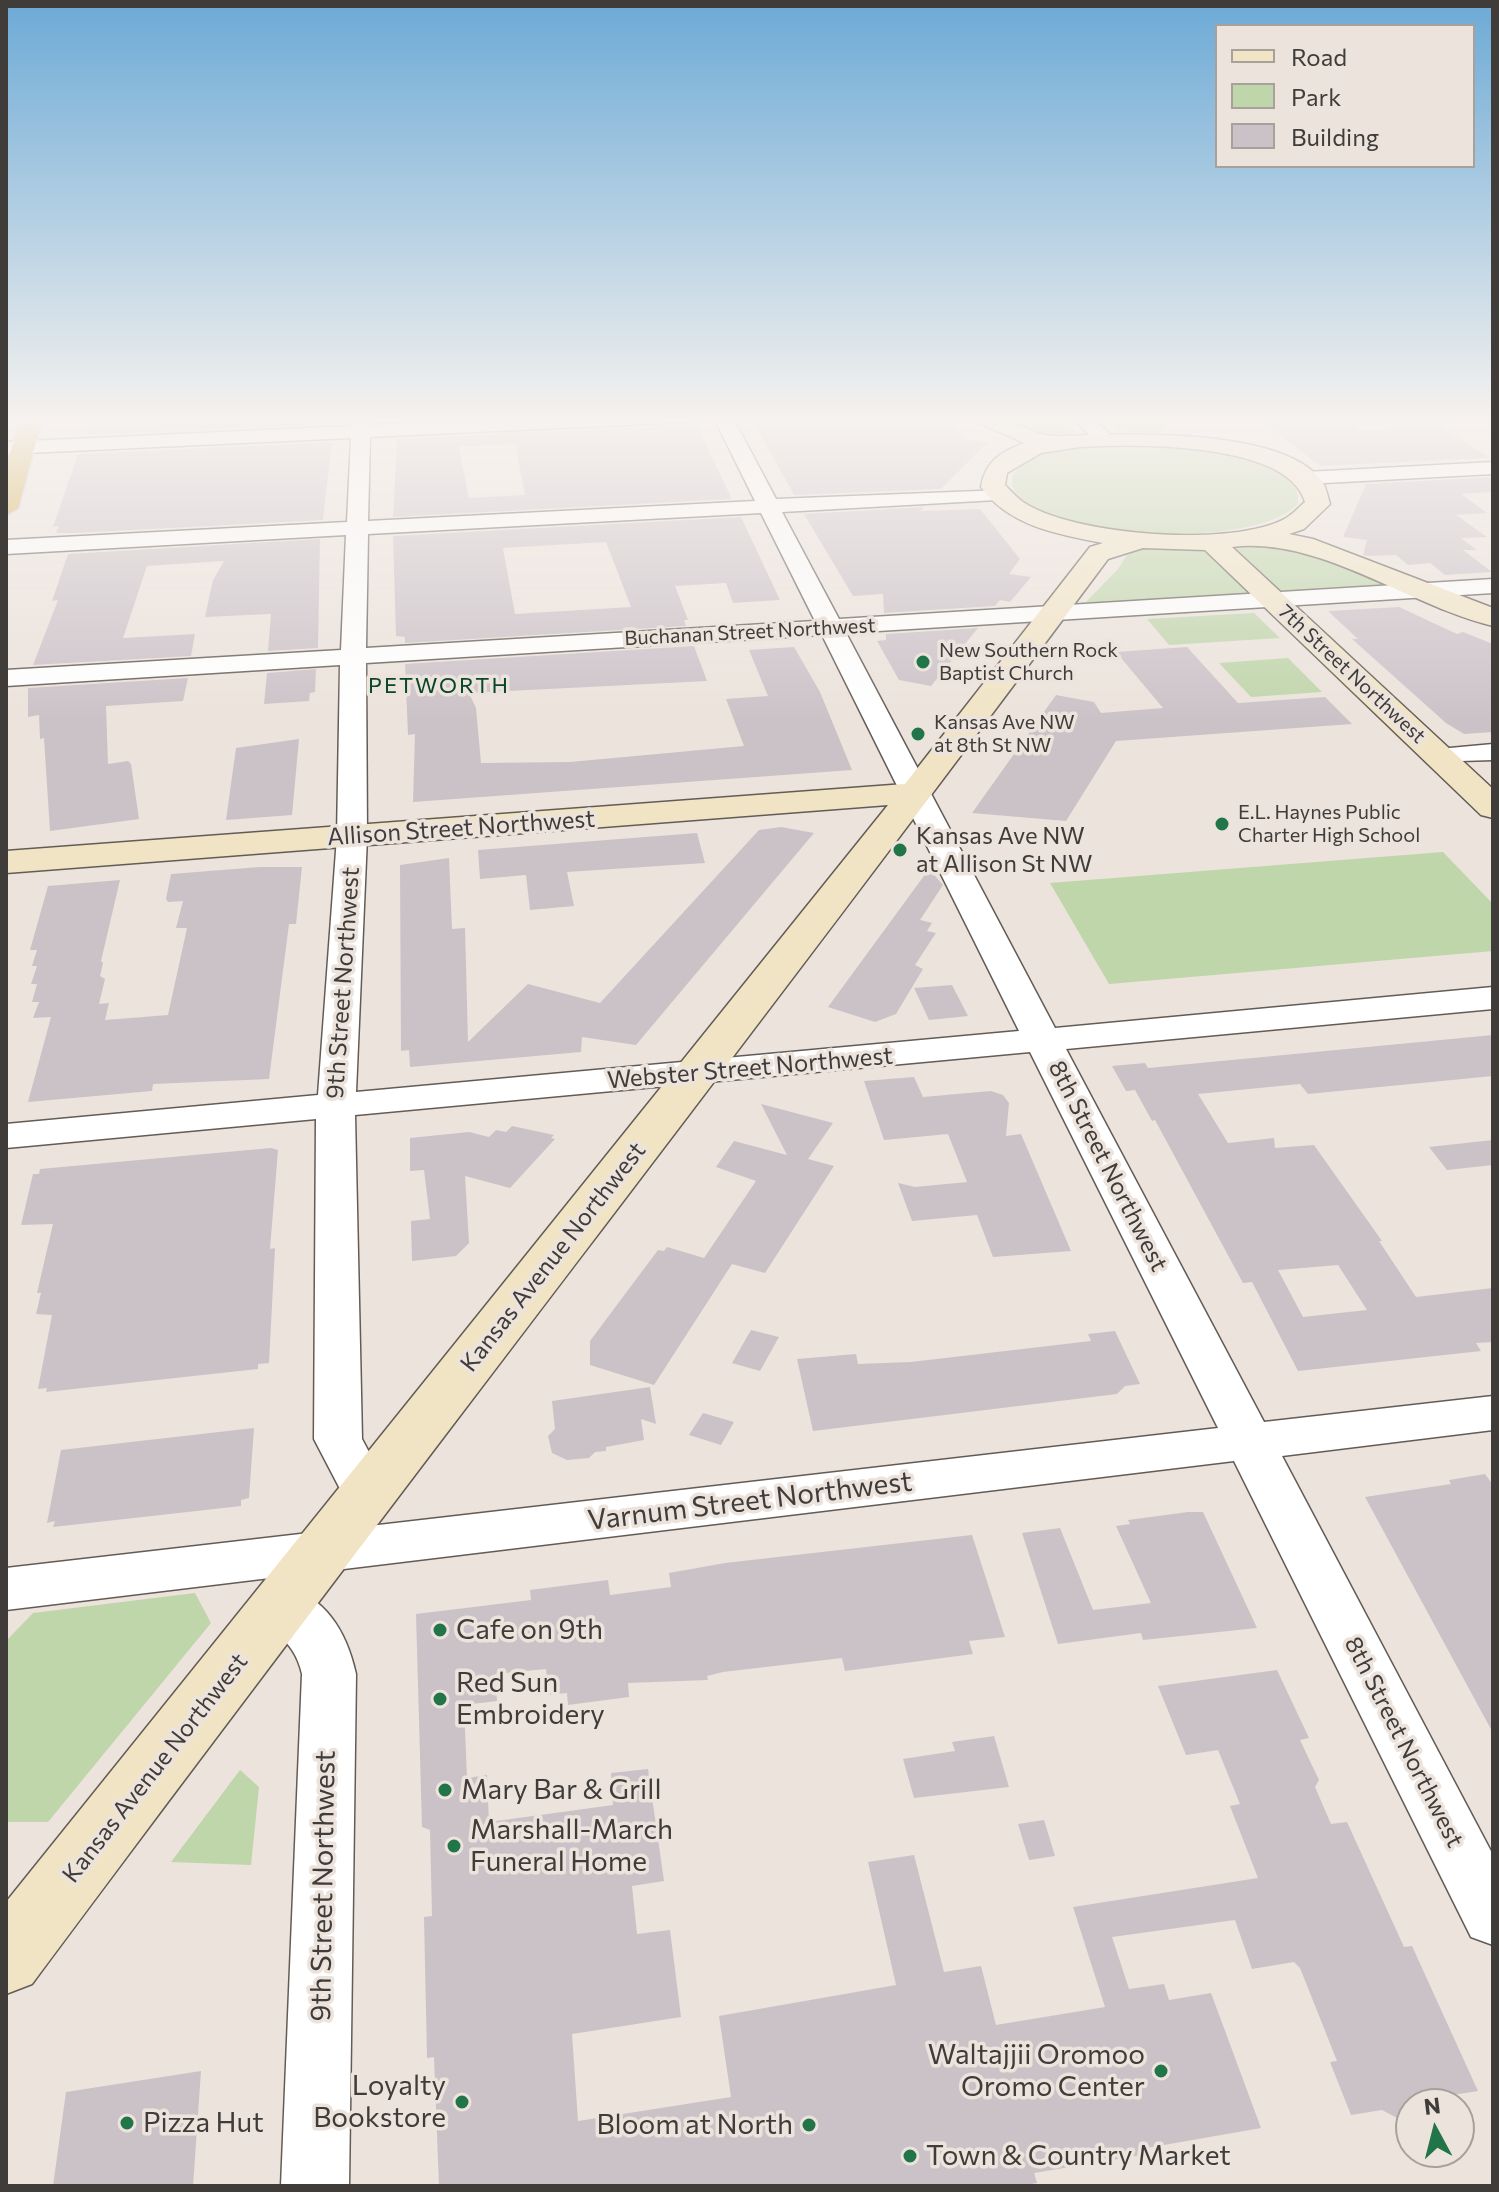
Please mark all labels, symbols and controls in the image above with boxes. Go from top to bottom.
legend [1215,24,1475,168]
text: Road [1291,42,1347,71]
text: Park [1291,82,1341,111]
text: Building [1291,122,1379,151]
street label: 7th Street Northwest [1273,600,1431,748]
street label: Buchanan Street Northwest [624,613,876,651]
place label: New Southern Rock Baptist Church [939,638,1118,685]
marker: New Southern Rock Baptist Church [914,653,932,671]
district label: PETWORTH [368,673,510,699]
place label: Kansas Ave NW at 8th St NW [934,710,1075,757]
marker: Kansas Ave NW at 8th St NW [909,725,927,743]
place label: E.L. Haynes Public Charter High School [1238,800,1420,847]
street label: Allison Street Northwest [326,804,596,852]
marker: E.L. Haynes Public Charter High School [1213,815,1231,833]
place label: Kansas Ave NW at Allison St NW [916,822,1092,878]
marker: Kansas Ave NW at Allison St NW [891,841,909,859]
street label: 9th Street Northwest [321,866,365,1100]
street label: Webster Street Northwest [606,1041,894,1095]
street label: 8th Street Northwest [1042,1056,1174,1276]
street label: Kansas Avenue Northwest [454,1136,652,1378]
street label: Varnum Street Northwest [586,1464,914,1538]
place label: Cafe on 9th [456,1613,603,1647]
marker: Cafe on 9th [431,1621,449,1639]
street label: 8th Street Northwest [1338,1632,1470,1852]
street label: Kansas Avenue Northwest [56,1647,254,1889]
place label: Red Sun Embroidery [456,1666,605,1732]
marker: Red Sun Embroidery [431,1690,449,1708]
street label: 9th Street Northwest [304,1750,342,2022]
place label: Mary Bar & Grill [461,1773,662,1807]
marker: Mary Bar & Grill [436,1781,454,1799]
place label: Marshall-March Funeral Home [470,1813,673,1879]
marker: Marshall-March Funeral Home [445,1837,463,1855]
place label: Waltajjii Oromoo Oromo Center [928,2038,1145,2104]
marker: Waltajjii Oromoo Oromo Center [1152,2062,1170,2080]
place label: Loyalty Bookstore [313,2069,446,2135]
north arrow [1395,2088,1475,2168]
text: N [1422,2091,1442,2120]
marker: Loyalty Bookstore [453,2093,471,2111]
place label: Pizza Hut [143,2106,264,2140]
place label: Bloom at North [597,2108,793,2142]
marker: Pizza Hut [118,2114,136,2132]
marker: Bloom at North [800,2116,818,2134]
place label: Town & Country Market [926,2139,1231,2173]
marker: Town & Country Market [901,2147,919,2165]

